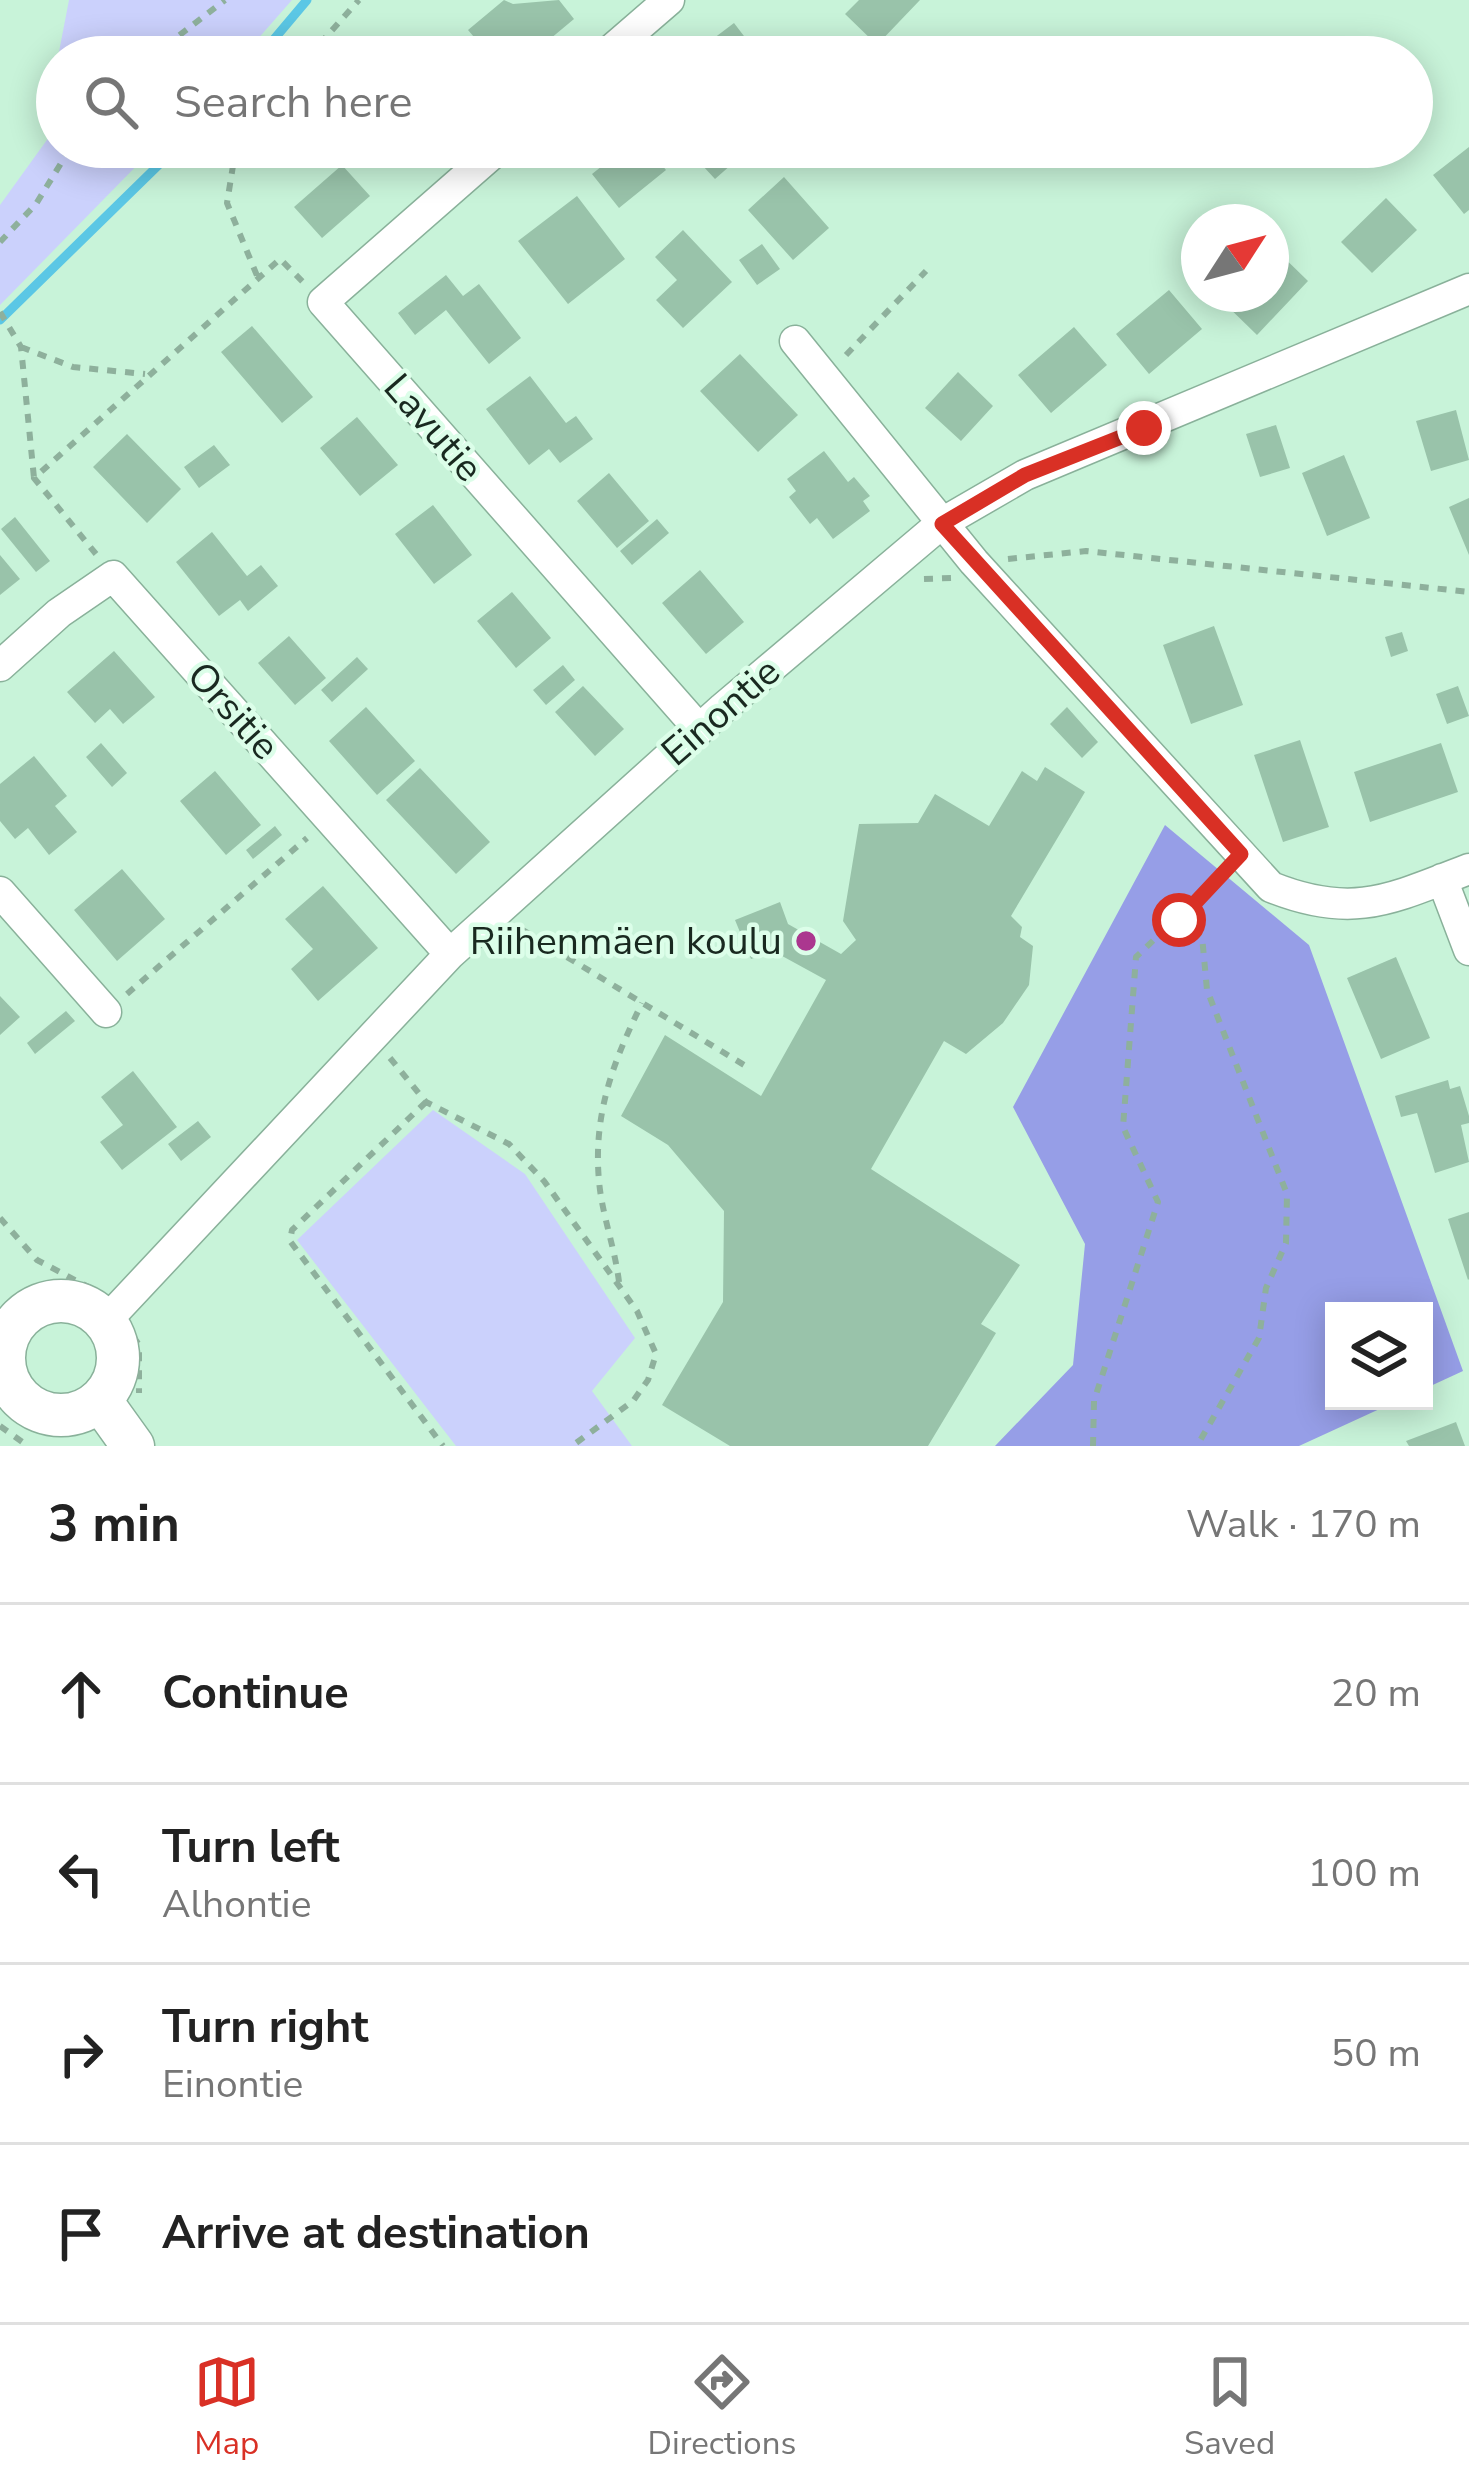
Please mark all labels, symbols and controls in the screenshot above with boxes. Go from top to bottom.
search box [36,36,1433,168]
icon: search [78,69,144,135]
text: Search here [174,72,413,133]
north arrow [1181,204,1289,312]
street label: Lavutie [371,363,495,493]
route end [1117,401,1171,455]
street label: Einontie [650,646,792,778]
street label: Orsitie [175,651,291,771]
route start [1152,893,1206,947]
place label: Riihenmäen koulu [470,915,782,968]
marker: Riihenmäen koulu [793,928,819,954]
map controls [1325,1302,1433,1410]
button: layers [1325,1302,1433,1410]
text: 3 min [48,1489,180,1559]
text: Walk · 170 m [1186,1498,1421,1551]
icon: ahead [48,1661,114,1727]
text: Continue [162,1663,349,1724]
text: 20 m [1331,1667,1421,1720]
text: Turn left [162,1817,340,1878]
icon: left [48,1841,114,1907]
text: 100 m [1307,1847,1421,1900]
text: Alhontie [162,1878,311,1931]
text: Turn right [162,1997,369,2058]
icon: right [48,2021,114,2087]
text: 50 m [1331,2027,1421,2080]
text: Einontie [162,2058,303,2111]
icon: arrive [48,2201,114,2267]
text: Arrive at destination [162,2203,590,2264]
tab: Map [194,2349,260,2466]
tab: Directions [648,2349,796,2466]
tab: Saved [1184,2349,1275,2466]

